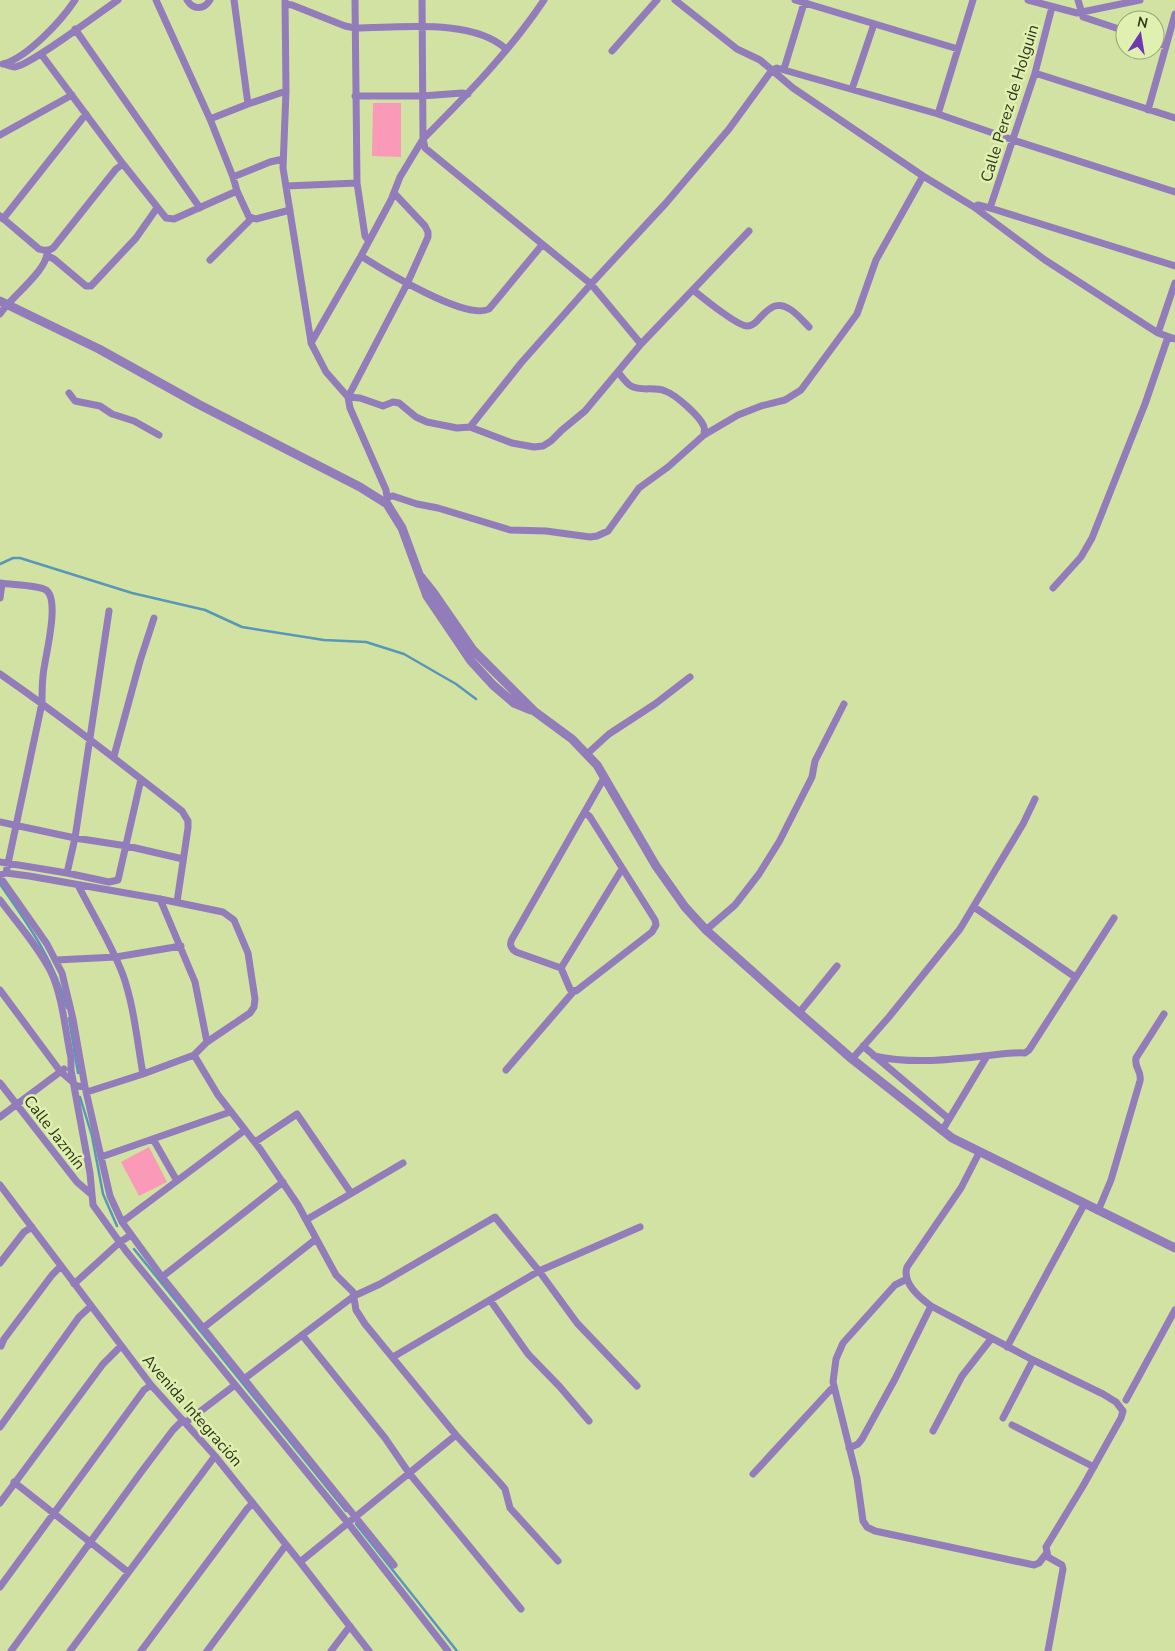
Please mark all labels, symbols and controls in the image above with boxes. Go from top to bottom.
north arrow [1115,10,1165,60]
text: N [1135,12,1150,33]
street label: Calle Perez de Holguin [975,22,1044,185]
street label: Calle Jazmín [18,1091,90,1174]
street label: Avenida Integración [137,1350,247,1472]

